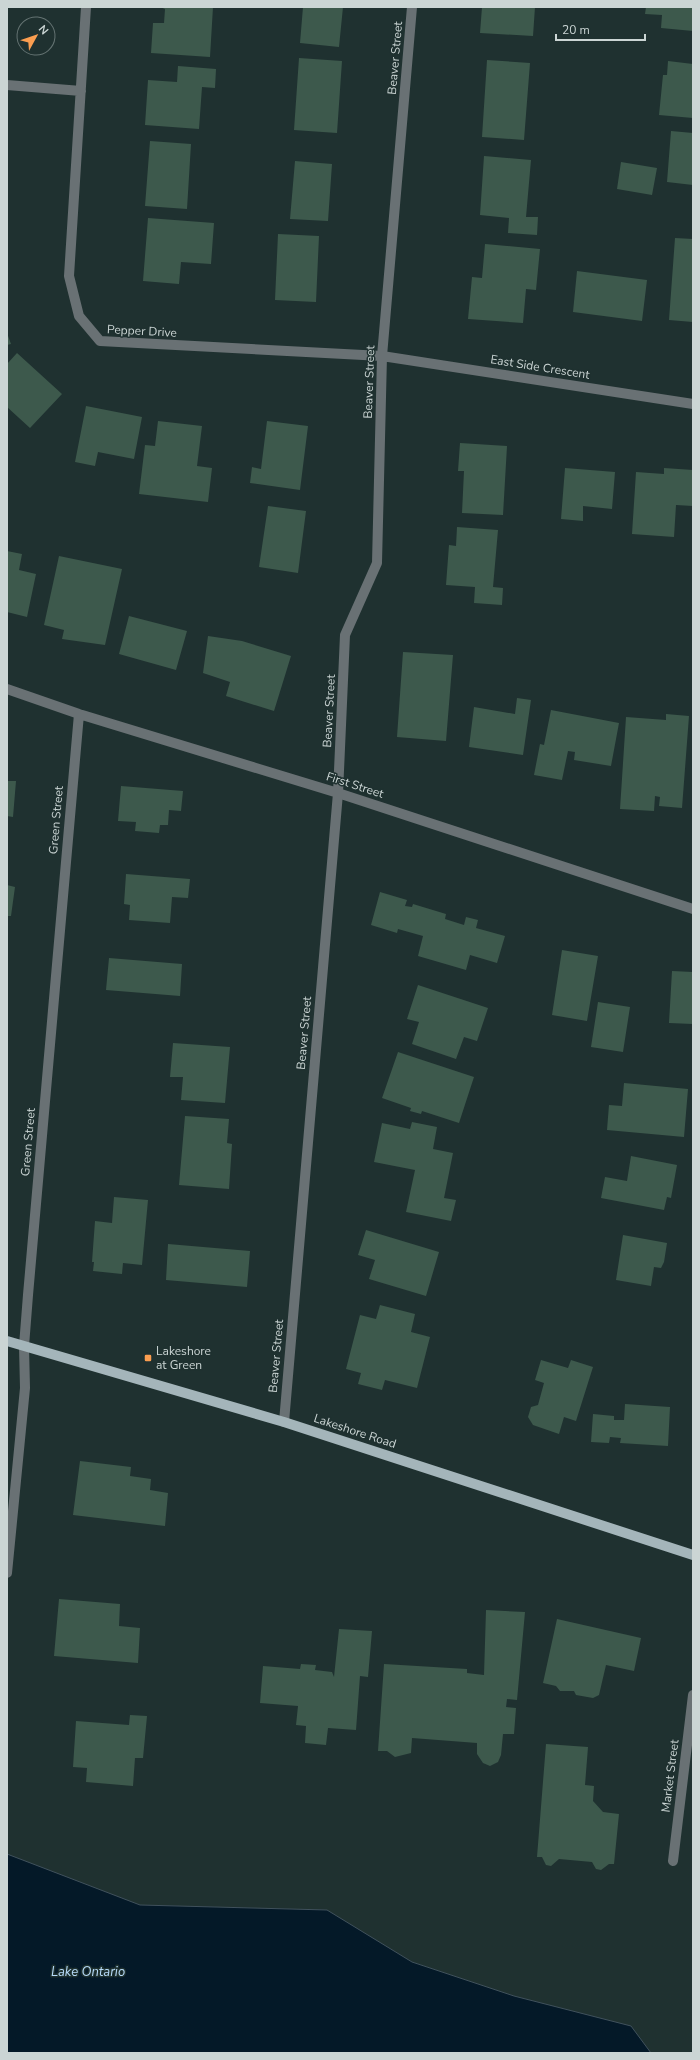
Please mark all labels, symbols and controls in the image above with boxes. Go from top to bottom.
north arrow [16,16,56,56]
scale bar [556,16,645,42]
street label: Beaver Street [384,20,406,95]
text: N [35,22,52,38]
text: 20 m [562,22,590,38]
street label: Pepper Drive [107,321,177,341]
street label: Beaver Street [360,344,378,419]
street label: East Side Crescent [489,351,592,383]
street label: Beaver Street [319,673,339,748]
street label: First Street [324,768,386,802]
street label: Green Street [45,784,67,855]
street label: Beaver Street [293,995,315,1070]
street label: Green Street [17,1106,39,1177]
street label: Beaver Street [265,1318,287,1393]
place label: Lakeshore at Green [156,1343,211,1373]
marker: Lakeshore at Green [143,1353,153,1363]
street label: Lakeshore Road [312,1410,398,1452]
street label: Market Street [658,1738,682,1813]
water label: Lake Ontario [51,1963,125,1981]

